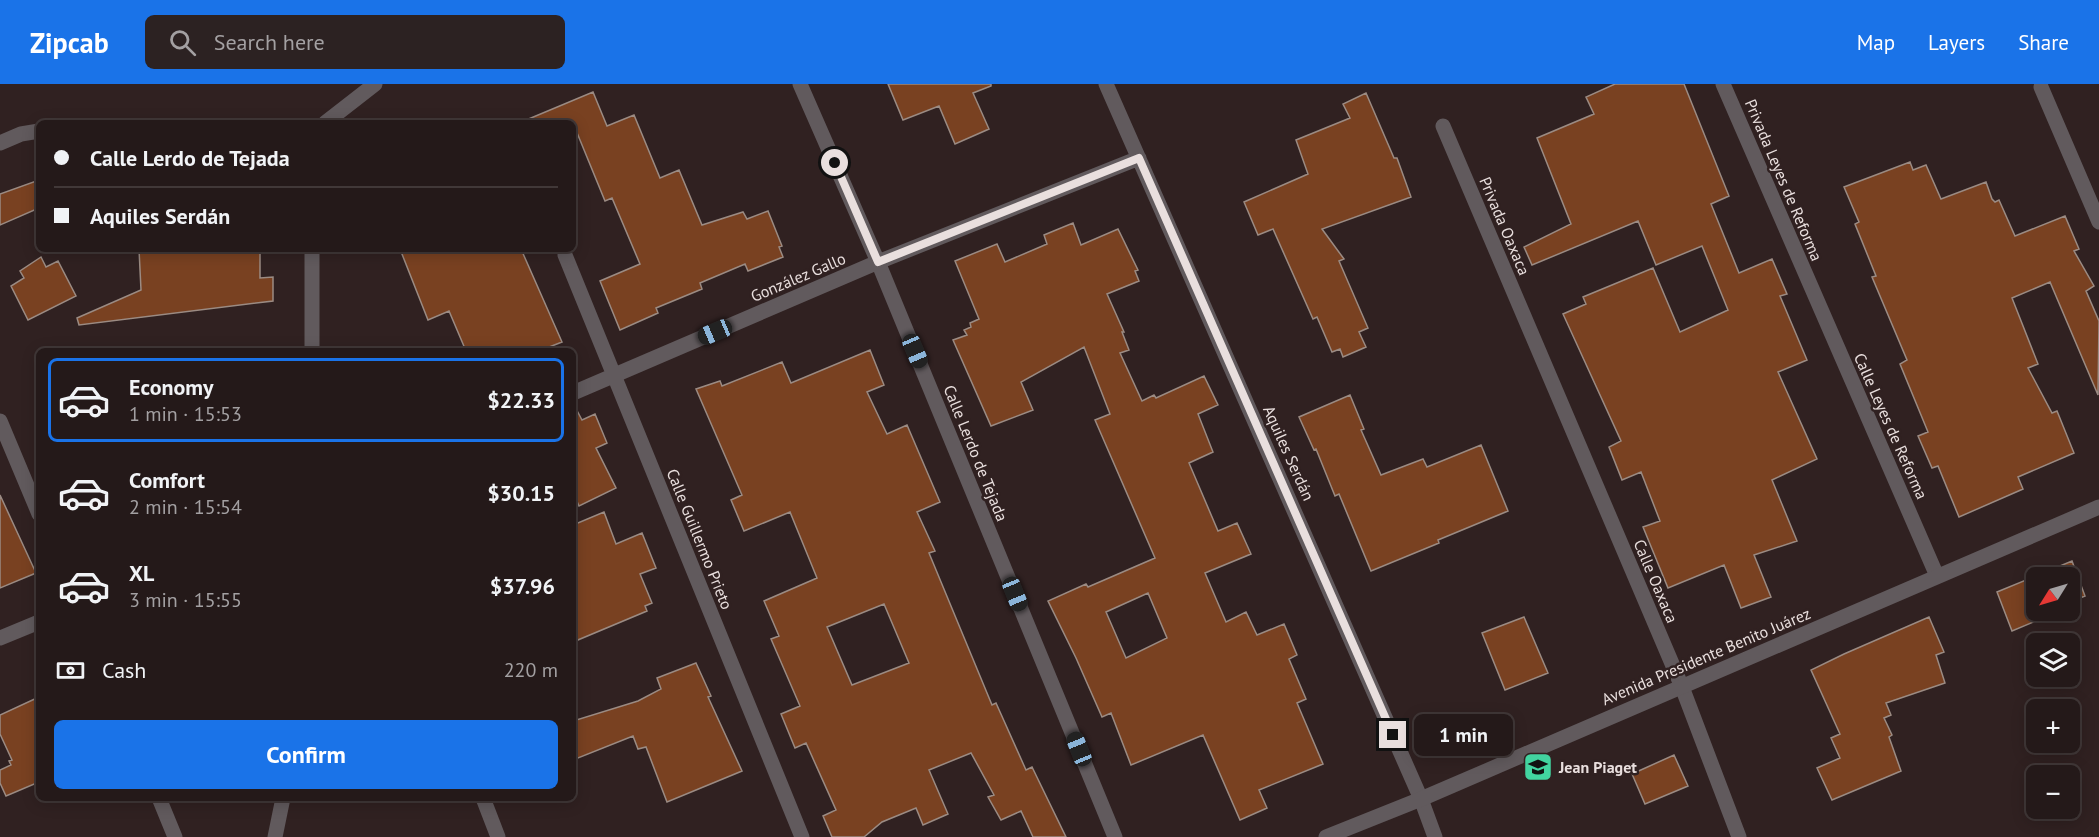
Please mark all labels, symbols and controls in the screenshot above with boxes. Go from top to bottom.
search box [145,15,565,69]
text: Zipcab [30,24,109,61]
icon: search [166,26,199,59]
text: Search here [214,28,325,56]
text: Map [1857,29,1895,56]
text: Layers [1928,29,1985,56]
text: Share [2018,29,2069,56]
street label: Privada Leyes de Reforma [1741,96,1827,264]
text: Calle Lerdo de Tejada [90,144,290,172]
route start [821,149,848,176]
street label: Privada Oaxaca [1475,174,1535,278]
text: Aquiles Serdán [90,202,230,230]
street label: González Gallo [747,248,849,306]
car [695,317,735,347]
car [900,331,930,371]
street label: Calle Leyes de Reforma [1850,350,1932,502]
icon: car [57,373,111,427]
text: Economy [129,373,213,401]
street label: Calle Lerdo de Tejada [940,382,1012,524]
text: $22.33 [487,386,555,414]
text: 1 min · 15:53 [129,401,242,427]
street label: Aquiles Serdán [1259,402,1319,504]
icon: car [57,466,111,520]
text: Comfort [129,466,205,494]
street label: Calle Guillermo Prieto [663,466,737,612]
text: $30.15 [487,479,555,507]
text: 2 min · 15:54 [129,494,242,520]
street label: Calle Oaxaca [1629,536,1683,626]
icon: car [57,559,111,613]
text: XL [129,559,154,587]
north arrow [2026,567,2080,621]
map controls [2026,567,2080,819]
text: $37.96 [490,572,555,600]
car [1000,574,1030,614]
text: 3 min · 15:55 [129,587,242,613]
street label: Avenida Presidente Benito Juárez [1599,603,1813,709]
button: layers [2026,633,2080,687]
icon: cash [54,654,87,687]
text: Cash [102,656,146,684]
text: 220 m [504,657,558,683]
button: + [2026,699,2080,753]
callout: 1 min [1414,714,1513,756]
button: Confirm [54,720,558,789]
route end [1379,721,1406,748]
text: 1 min [1439,722,1488,748]
car [1064,729,1094,769]
school or university icon: Jean Piaget [1522,751,1554,783]
place label: Jean Piaget [1558,757,1637,777]
button: − [2026,765,2080,819]

